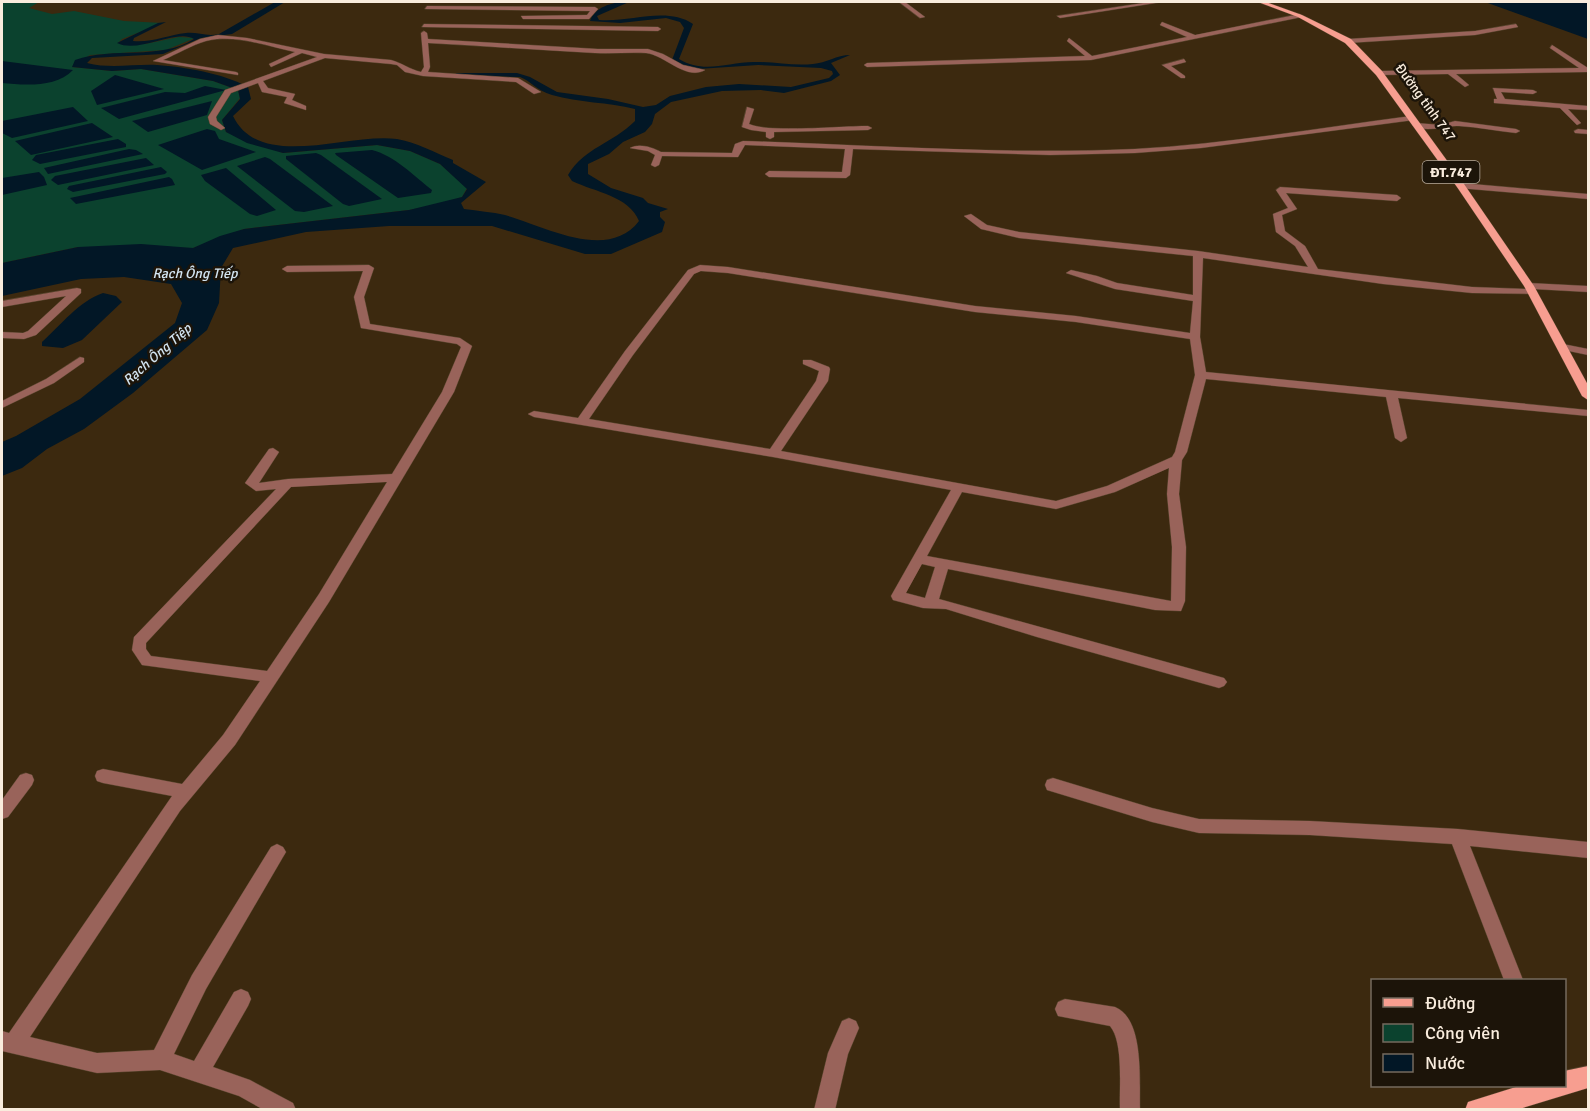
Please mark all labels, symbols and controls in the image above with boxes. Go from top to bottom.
street label: Đường tỉnh 747 [1392,60,1460,145]
road number: ĐT.747 [1422,161,1480,183]
water label: Rạch Ông Tiếp [152,265,238,282]
water label: Rạch Ông Tiệp [120,320,195,389]
legend [1371,979,1566,1087]
text: Đường [1425,992,1476,1014]
text: Công viên [1425,1022,1500,1044]
text: Nước [1425,1052,1465,1074]

